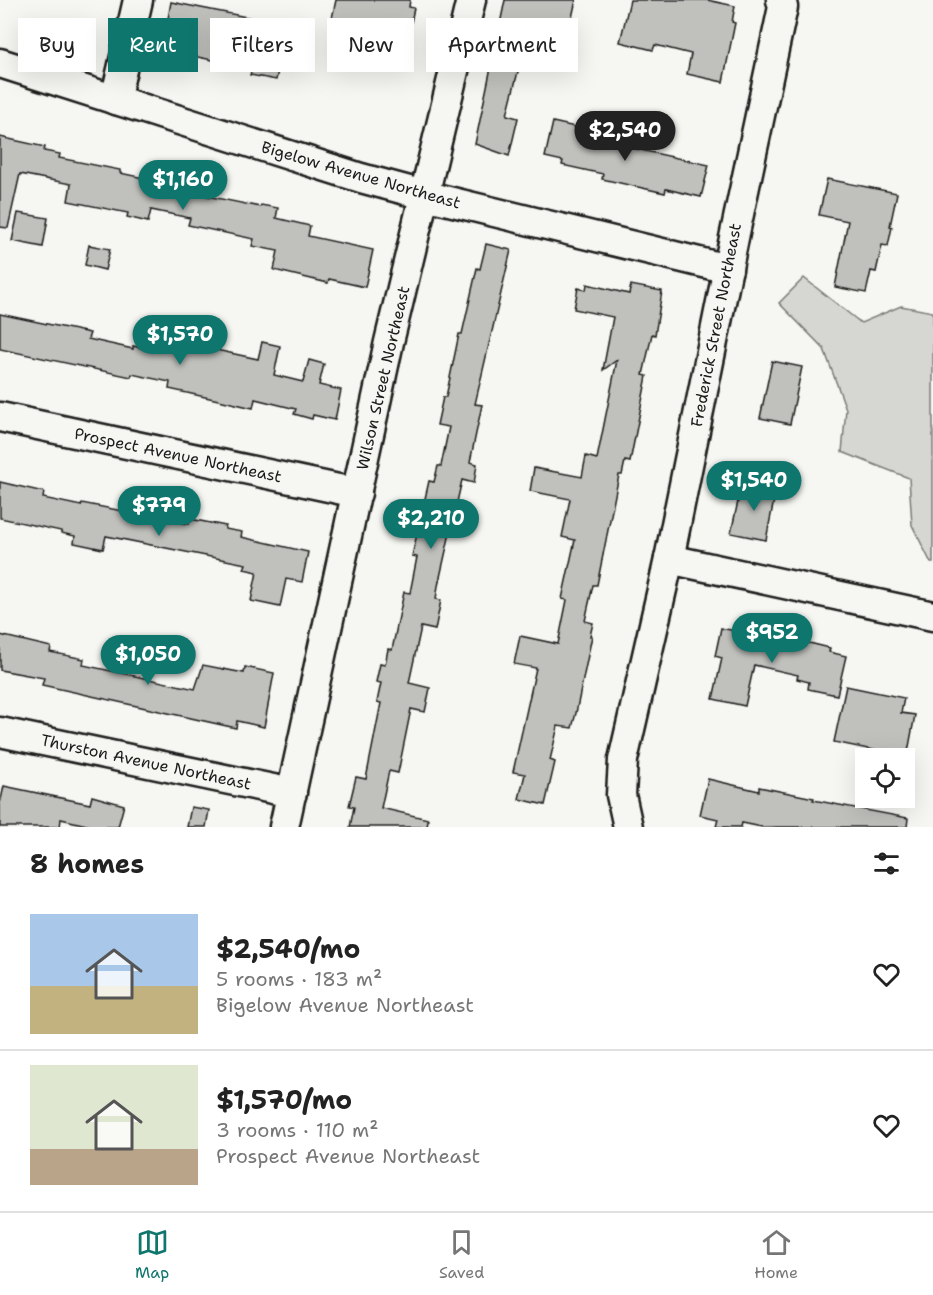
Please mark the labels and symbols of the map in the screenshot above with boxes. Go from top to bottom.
pin: $2,540 [576,111,674,162]
street label: Bigelow Avenue Northeast [259,136,463,214]
pin: $1,160 [134,160,232,211]
street label: Frederick Street Northeast [686,221,746,429]
street label: Wilson Street Northeast [352,284,414,472]
pin: $1,570 [131,315,229,366]
street label: Prospect Avenue Northeast [72,423,284,487]
pin: $1,540 [705,461,803,512]
pin: $779 [123,486,195,537]
pin: $2,210 [382,499,480,550]
pin: $952 [736,613,808,664]
pin: $1,050 [99,635,197,686]
street label: Thurston Avenue Northeast [39,729,253,795]

